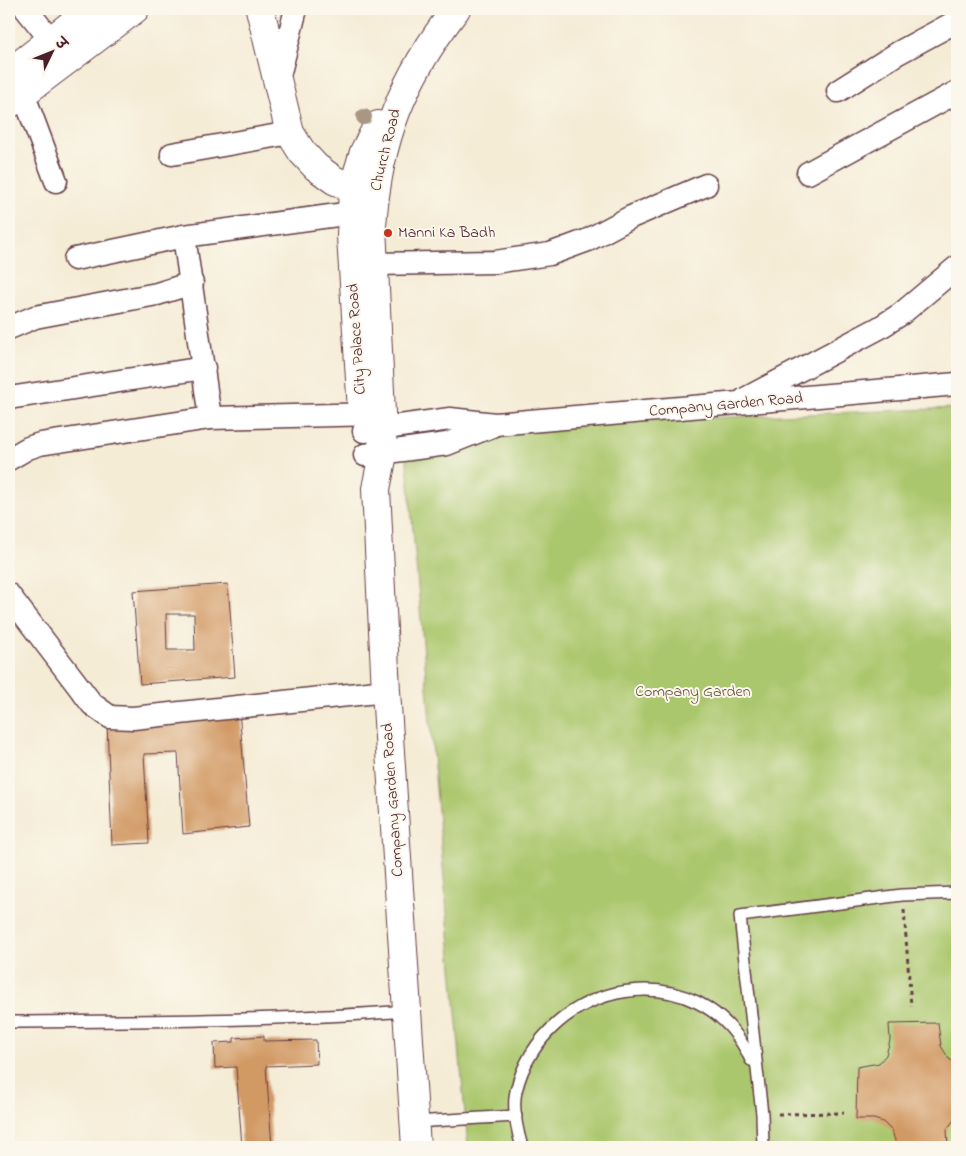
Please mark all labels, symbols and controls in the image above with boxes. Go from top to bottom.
north arrow [28,28,78,78]
text: उ [48,32,72,56]
street label: Church Road [364,106,408,194]
place label: Manni Ka Badh [398,221,495,245]
marker: Manni Ka Badh [382,227,394,239]
street label: City Palace Road [341,283,373,395]
street label: Company Garden Road [648,386,804,424]
park label: Company Garden [635,680,751,704]
street label: Company Garden Road [376,722,410,878]

